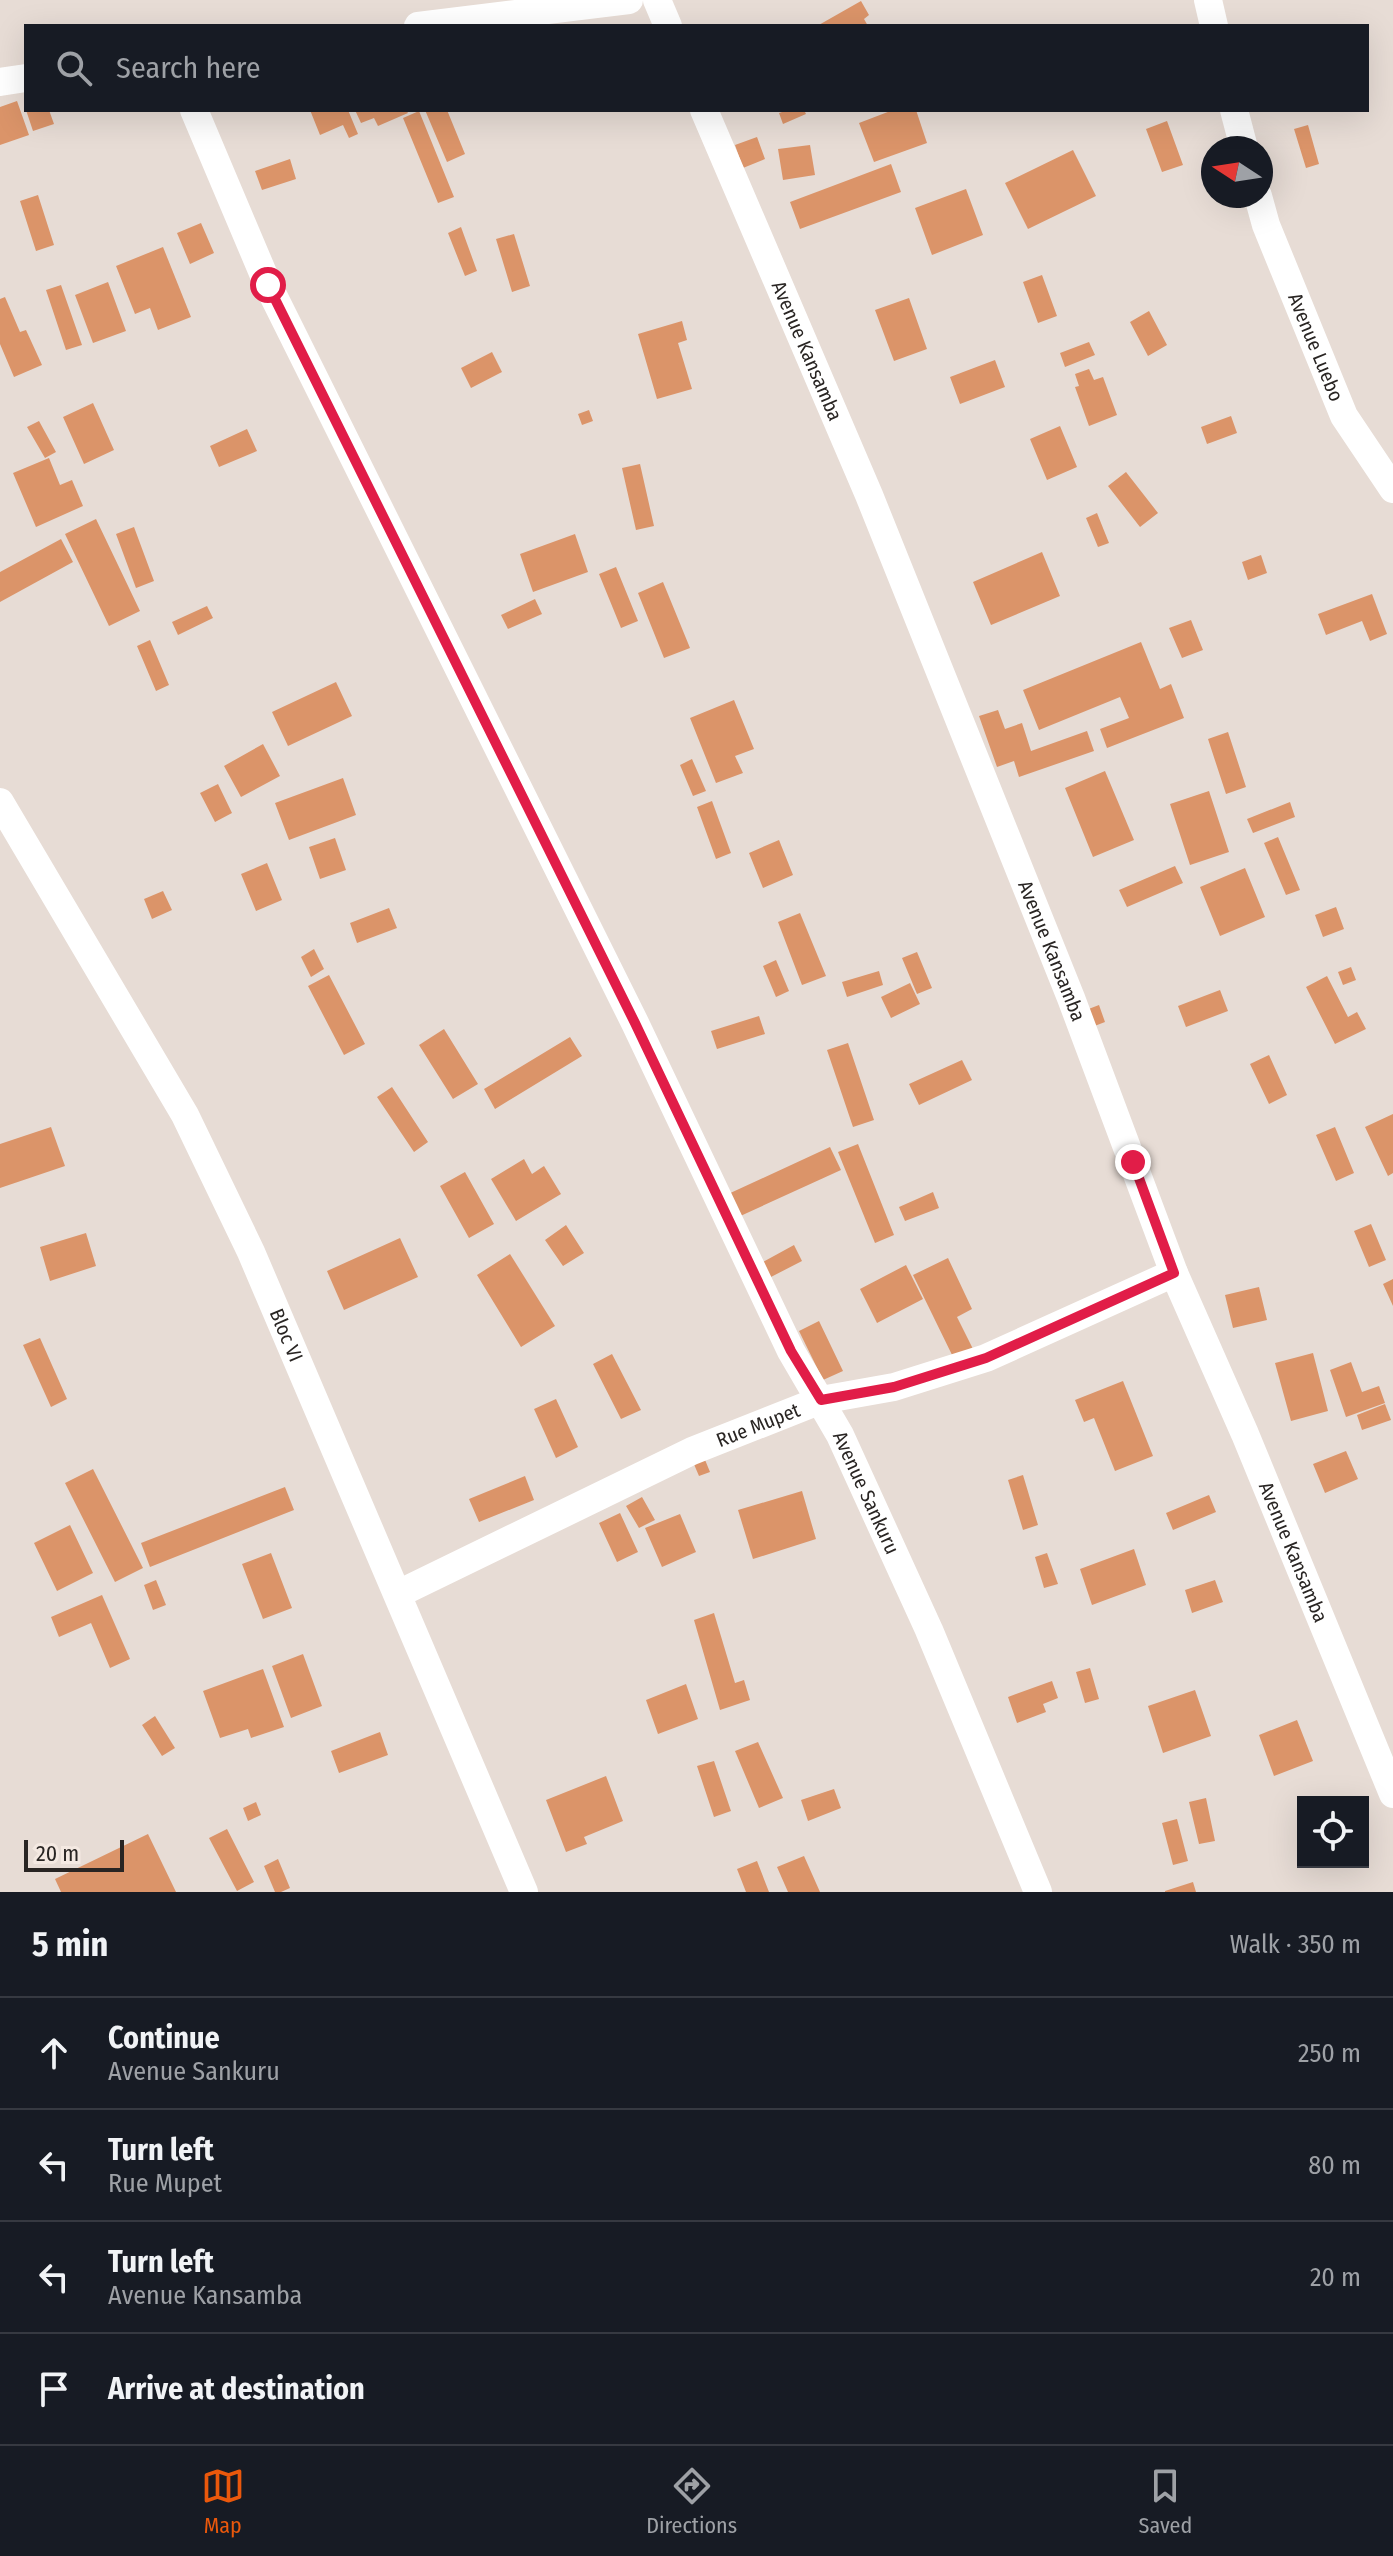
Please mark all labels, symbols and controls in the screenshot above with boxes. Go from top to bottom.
search box [24,24,1369,112]
icon: search [52,46,96,90]
text: Search here [116,50,261,86]
north arrow [1201,136,1273,208]
route start [250,267,286,303]
street label: Avenue Kansamba [767,277,848,424]
street label: Avenue Luebo [1283,289,1349,405]
street label: Avenue Kansamba [1013,877,1091,1025]
route end [1115,1144,1151,1180]
street label: Bloc VI [265,1305,308,1365]
street label: Rue Mupet [713,1397,804,1452]
street label: Avenue Sankuru [828,1427,905,1558]
street label: Avenue Kansamba [1254,1478,1333,1626]
map controls [1297,1796,1369,1868]
button: locate [1297,1796,1369,1868]
scale bar [24,1836,124,1872]
text: 20 m [36,1840,79,1867]
text: 5 min [32,1924,108,1965]
text: Walk · 350 m [1230,1929,1361,1960]
text: Continue [108,2020,220,2056]
icon: ahead [32,2031,76,2075]
text: 250 m [1298,2038,1361,2069]
text: Avenue Sankuru [108,2056,280,2087]
text: Turn left [108,2132,214,2168]
icon: left [32,2143,76,2187]
text: 80 m [1308,2150,1361,2181]
text: Rue Mupet [108,2168,222,2199]
text: Turn left [108,2244,214,2280]
icon: left [32,2255,76,2299]
text: 20 m [1310,2262,1361,2293]
text: Avenue Kansamba [108,2280,302,2311]
icon: arrive [32,2367,76,2411]
text: Arrive at destination [108,2371,365,2407]
tab: Map [201,2464,245,2539]
tab: Directions [646,2464,737,2539]
tab: Saved [1139,2464,1192,2539]

